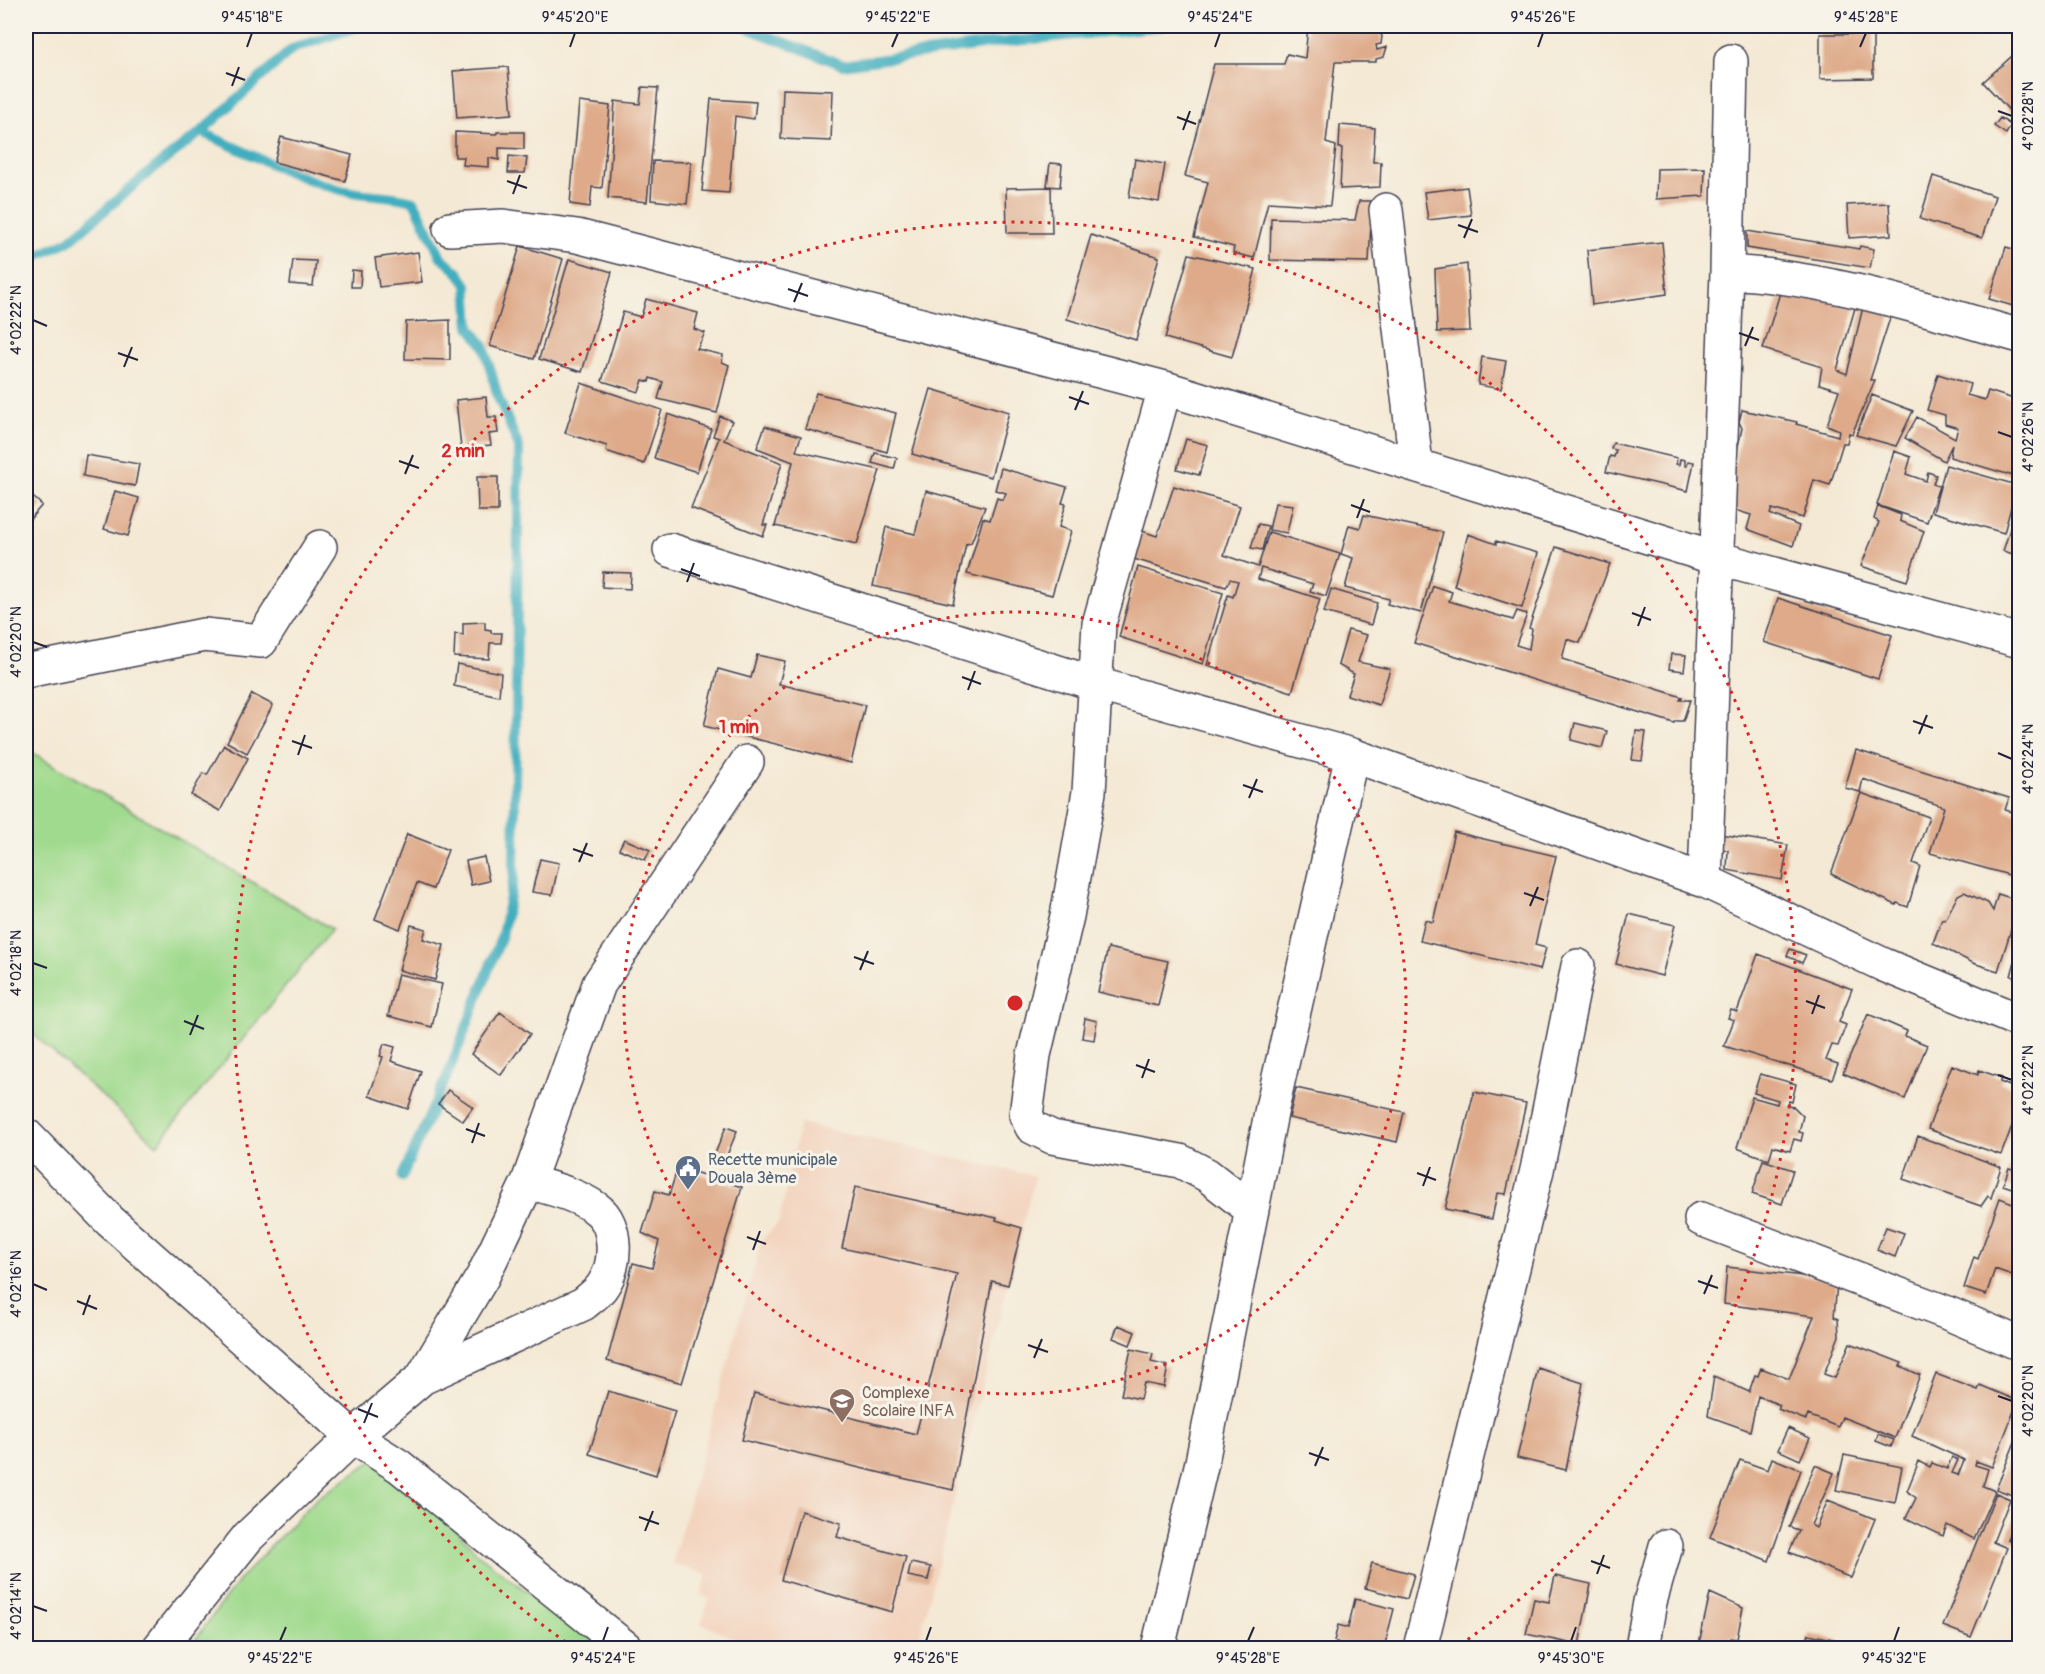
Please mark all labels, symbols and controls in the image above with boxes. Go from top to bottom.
text: 9°45'18"E [221,8,283,27]
text: 9°45'20"E [542,8,609,27]
text: 9°45'22"E [866,8,931,27]
text: 9°45'24"E [1187,8,1253,27]
text: 9°45'26"E [1510,8,1576,27]
text: 9°45'28"E [1834,8,1898,27]
text: 4°02'28"N [2019,81,2038,151]
text: 4°02'22"N [7,285,26,355]
text: 4°02'26"N [2019,402,2038,472]
text: 2 min [441,440,485,463]
text: 4°02'20"N [7,606,26,678]
text: 1 min [719,716,759,739]
text: 4°02'24"N [2019,724,2038,794]
text: 4°02'18"N [7,930,26,996]
centre of rings [1005,993,1025,1013]
text: 4°02'22"N [2019,1045,2038,1115]
place label: Recette municipale Douala 3ème [708,1150,837,1188]
public building icon: Recette municipale Douala 3ème [673,1153,703,1191]
text: 4°02'16"N [7,1250,26,1318]
text: 4°02'20"N [2019,1365,2038,1437]
place label: Complexe Scolaire INFA [862,1383,954,1421]
school or university icon: Complexe Scolaire INFA [827,1386,857,1424]
text: 4°02'14"N [7,1572,26,1640]
text: 9°45'22"E [248,1649,313,1668]
text: 9°45'24"E [570,1649,636,1668]
text: 9°45'26"E [893,1649,959,1668]
text: 9°45'28"E [1216,1649,1280,1668]
text: 9°45'30"E [1538,1649,1604,1668]
text: 9°45'32"E [1862,1649,1927,1668]

